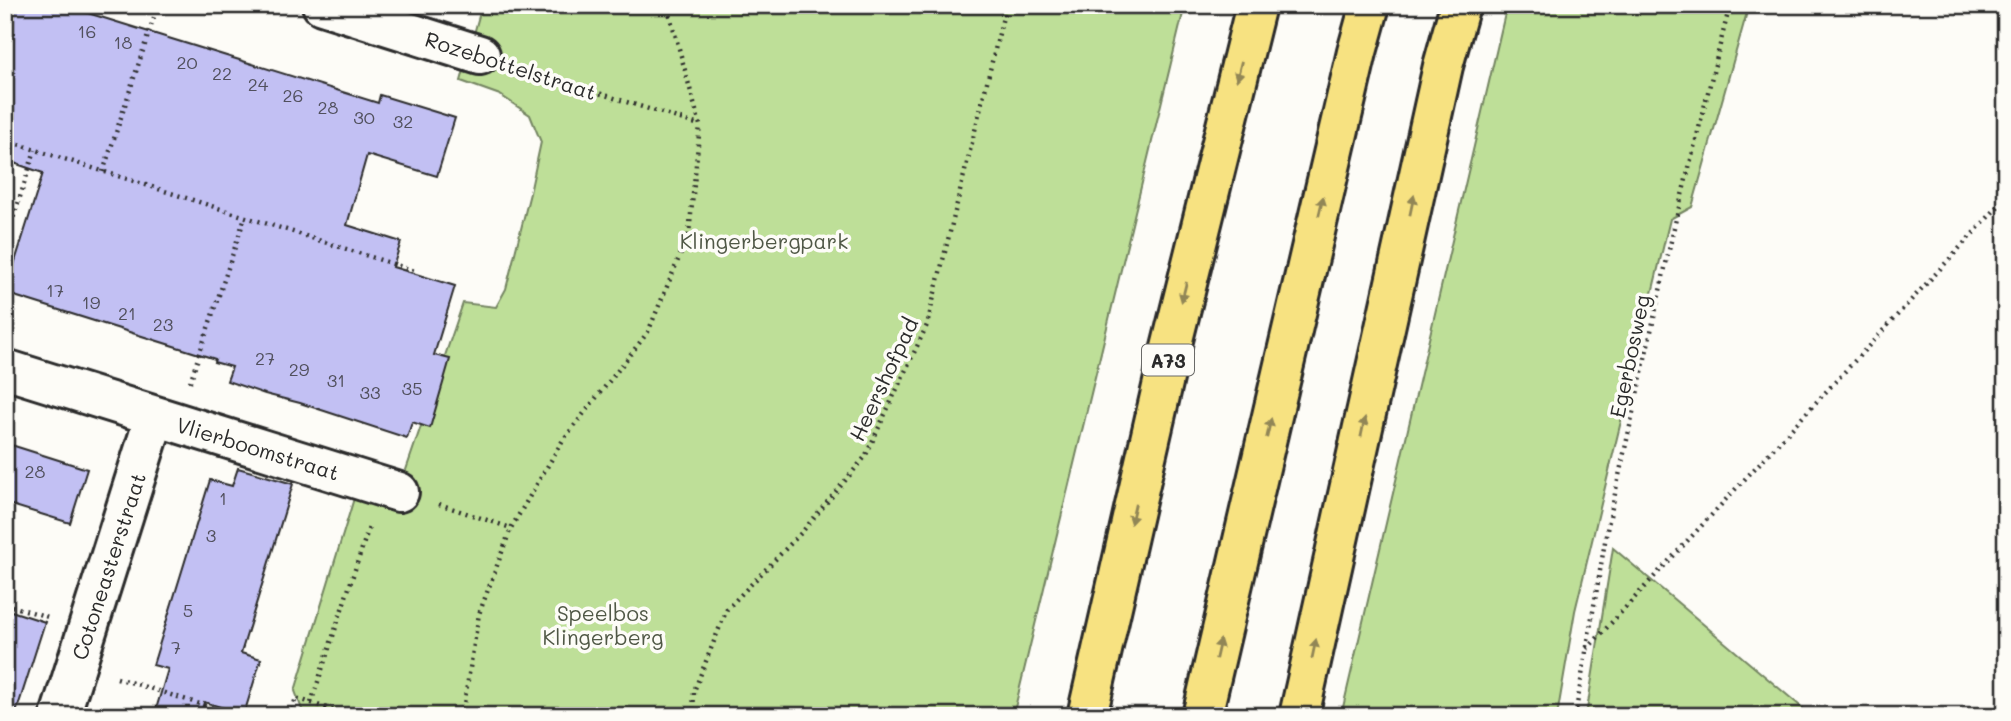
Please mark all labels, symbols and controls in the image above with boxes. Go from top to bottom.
house number: 16 [78,19,96,43]
street label: Rozebottelstraat [422,25,600,105]
house number: 18 [114,30,133,54]
house number: 20 [176,50,198,74]
one-way arrow [1233,60,1244,82]
house number: 22 [212,61,232,85]
house number: 24 [248,72,269,96]
house number: 26 [283,83,303,107]
house number: 28 [318,95,339,119]
house number: 30 [353,105,375,129]
house number: 32 [393,109,413,133]
one-way arrow [1407,194,1418,216]
one-way arrow [1316,195,1327,217]
park label: Klingerbergpark [680,227,848,254]
house number: 17 [46,278,64,302]
one-way arrow [1178,281,1189,303]
house number: 19 [82,290,101,314]
street label: Egerbosweg [1603,292,1655,420]
house number: 21 [118,301,136,325]
house number: 23 [153,312,173,336]
street label: Heershofpad [843,313,923,445]
road number: A73 [1142,344,1194,376]
house number: 27 [255,346,275,370]
house number: 29 [289,357,310,381]
house number: 31 [327,368,345,392]
house number: 35 [401,376,423,400]
house number: 33 [359,380,381,404]
street label: Vlierboomstraat [173,410,343,486]
one-way arrow [1358,416,1369,438]
one-way arrow [1264,417,1275,439]
house number: 28 [25,459,46,483]
street label: Cotoneasterstraat [65,469,151,663]
house number: 1 [219,486,227,510]
one-way arrow [1127,503,1138,525]
house number: 3 [206,523,216,547]
house number: 5 [183,598,193,622]
park label: Speelbos Klingerberg [543,599,663,650]
house number: 7 [171,635,181,659]
one-way arrow [1213,638,1224,660]
one-way arrow [1308,638,1319,660]

